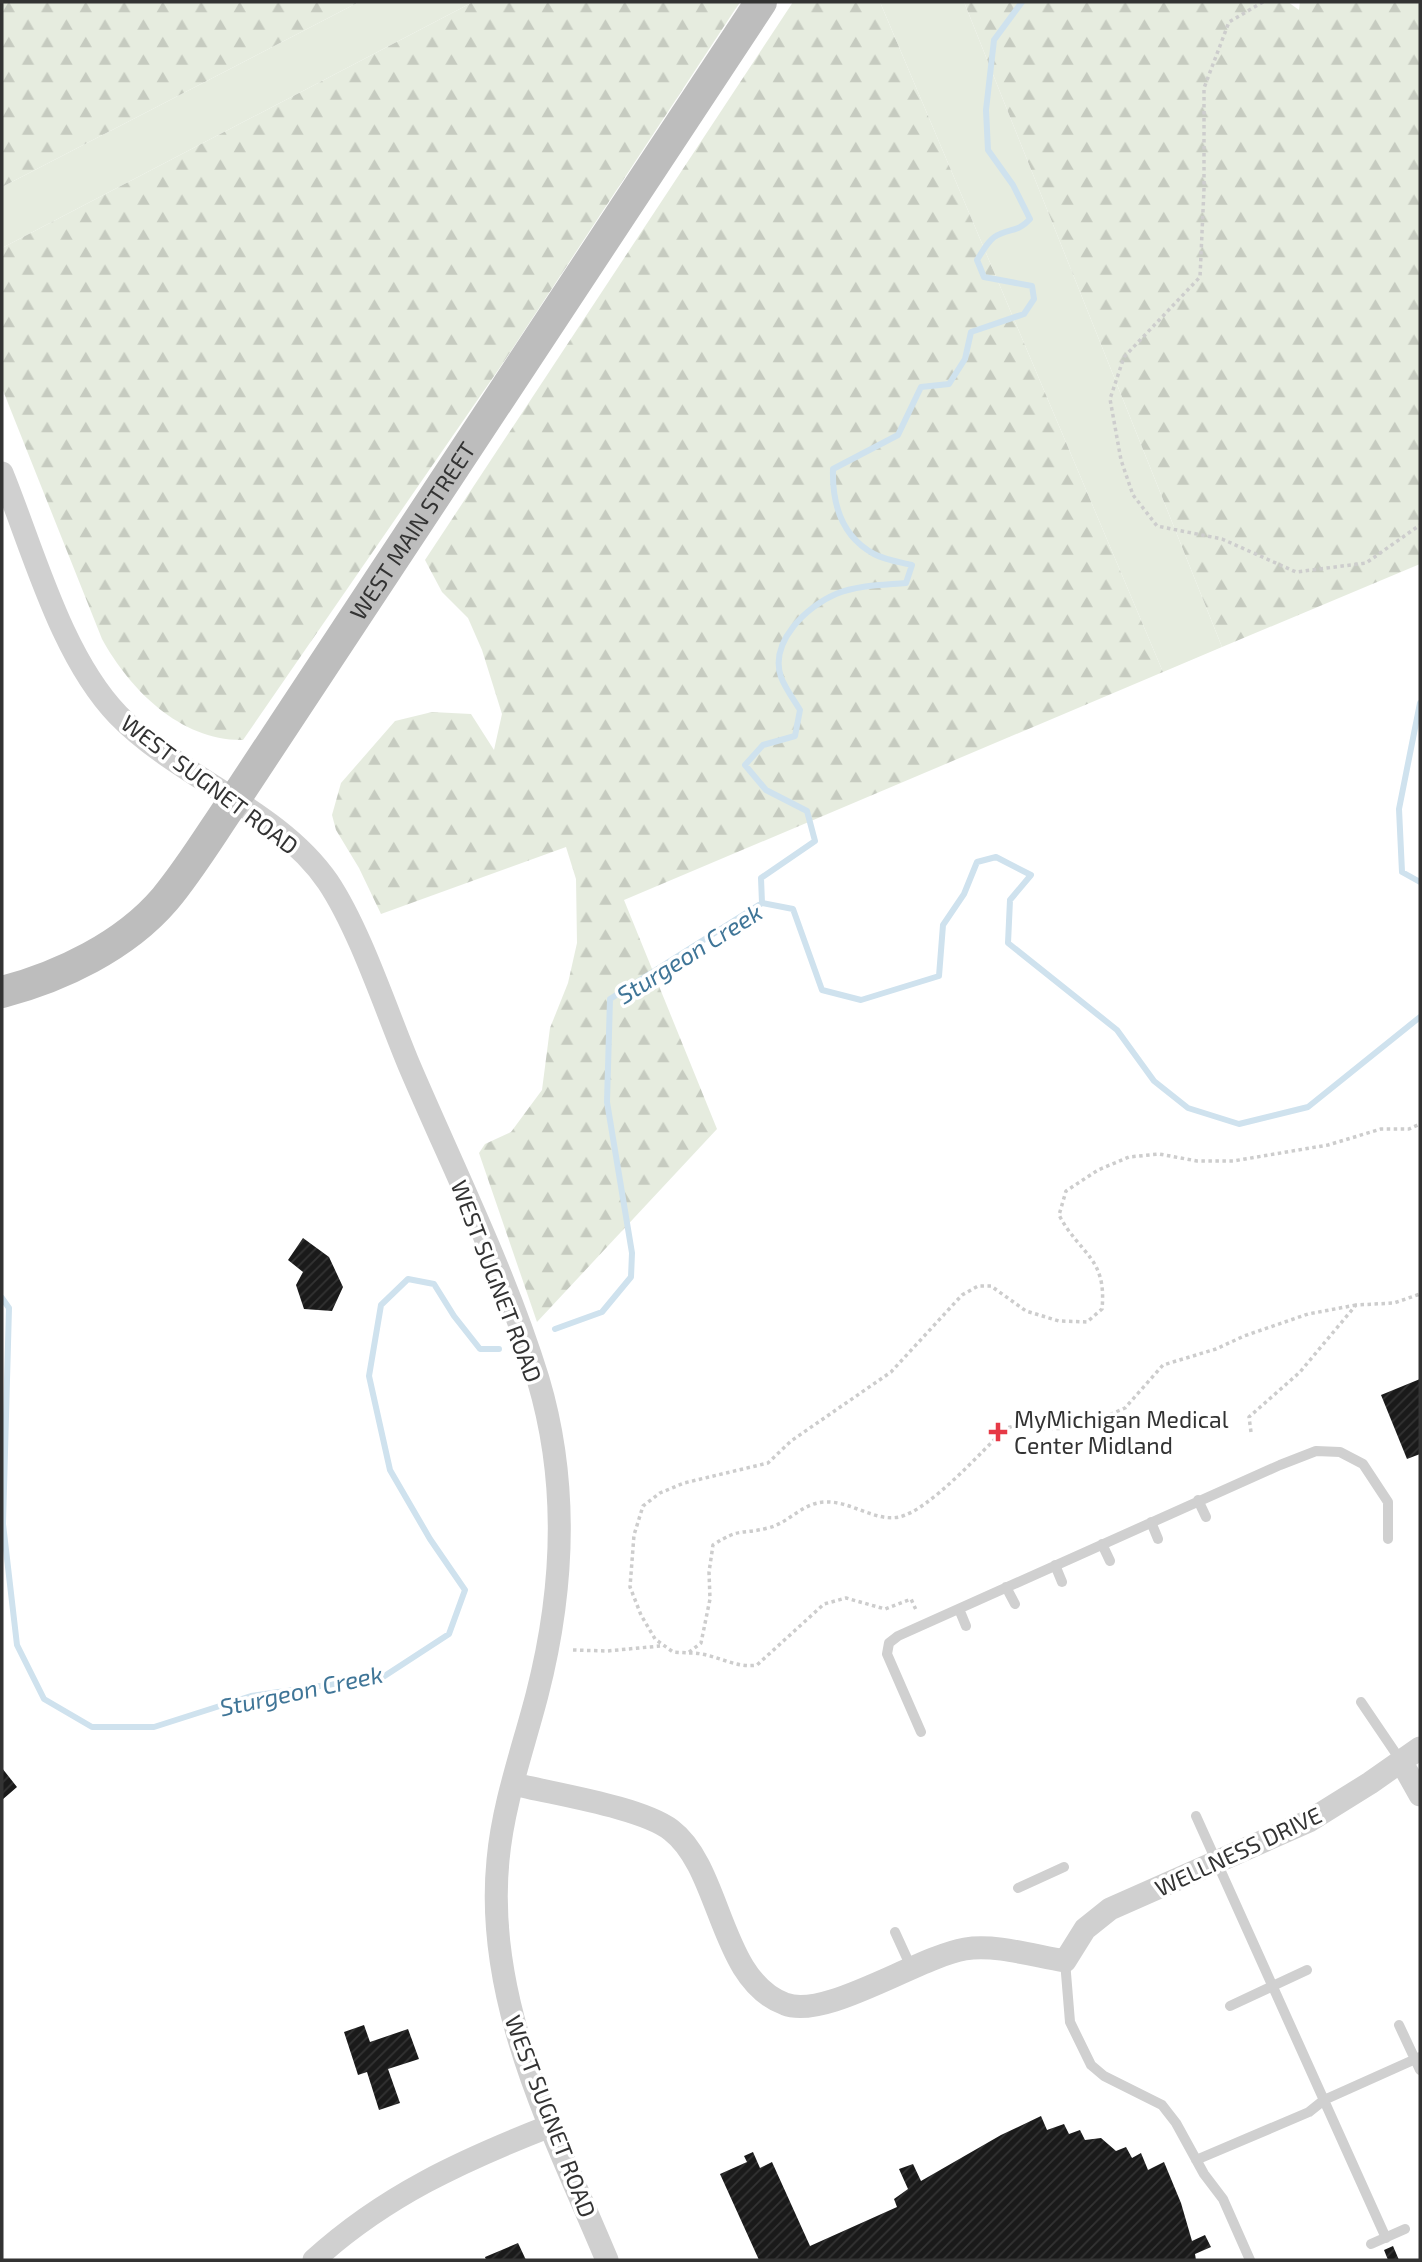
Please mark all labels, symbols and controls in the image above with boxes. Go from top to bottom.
street label: WEST MAIN STREET [343,437,481,625]
street label: WEST SUGNET ROAD [116,708,304,860]
water label: Sturgeon Creek [611,897,767,1009]
street label: WEST SUGNET ROAD [446,1176,548,1386]
place label: MyMichigan Medical Center Midland [1014,1405,1229,1459]
marker: MyMichigan Medical Center Midland [988,1422,1008,1442]
water label: Sturgeon Creek [217,1659,385,1721]
street label: WELLNESS DRIVE [1150,1800,1326,1902]
street label: WEST SUGNET ROAD [500,2011,602,2221]

